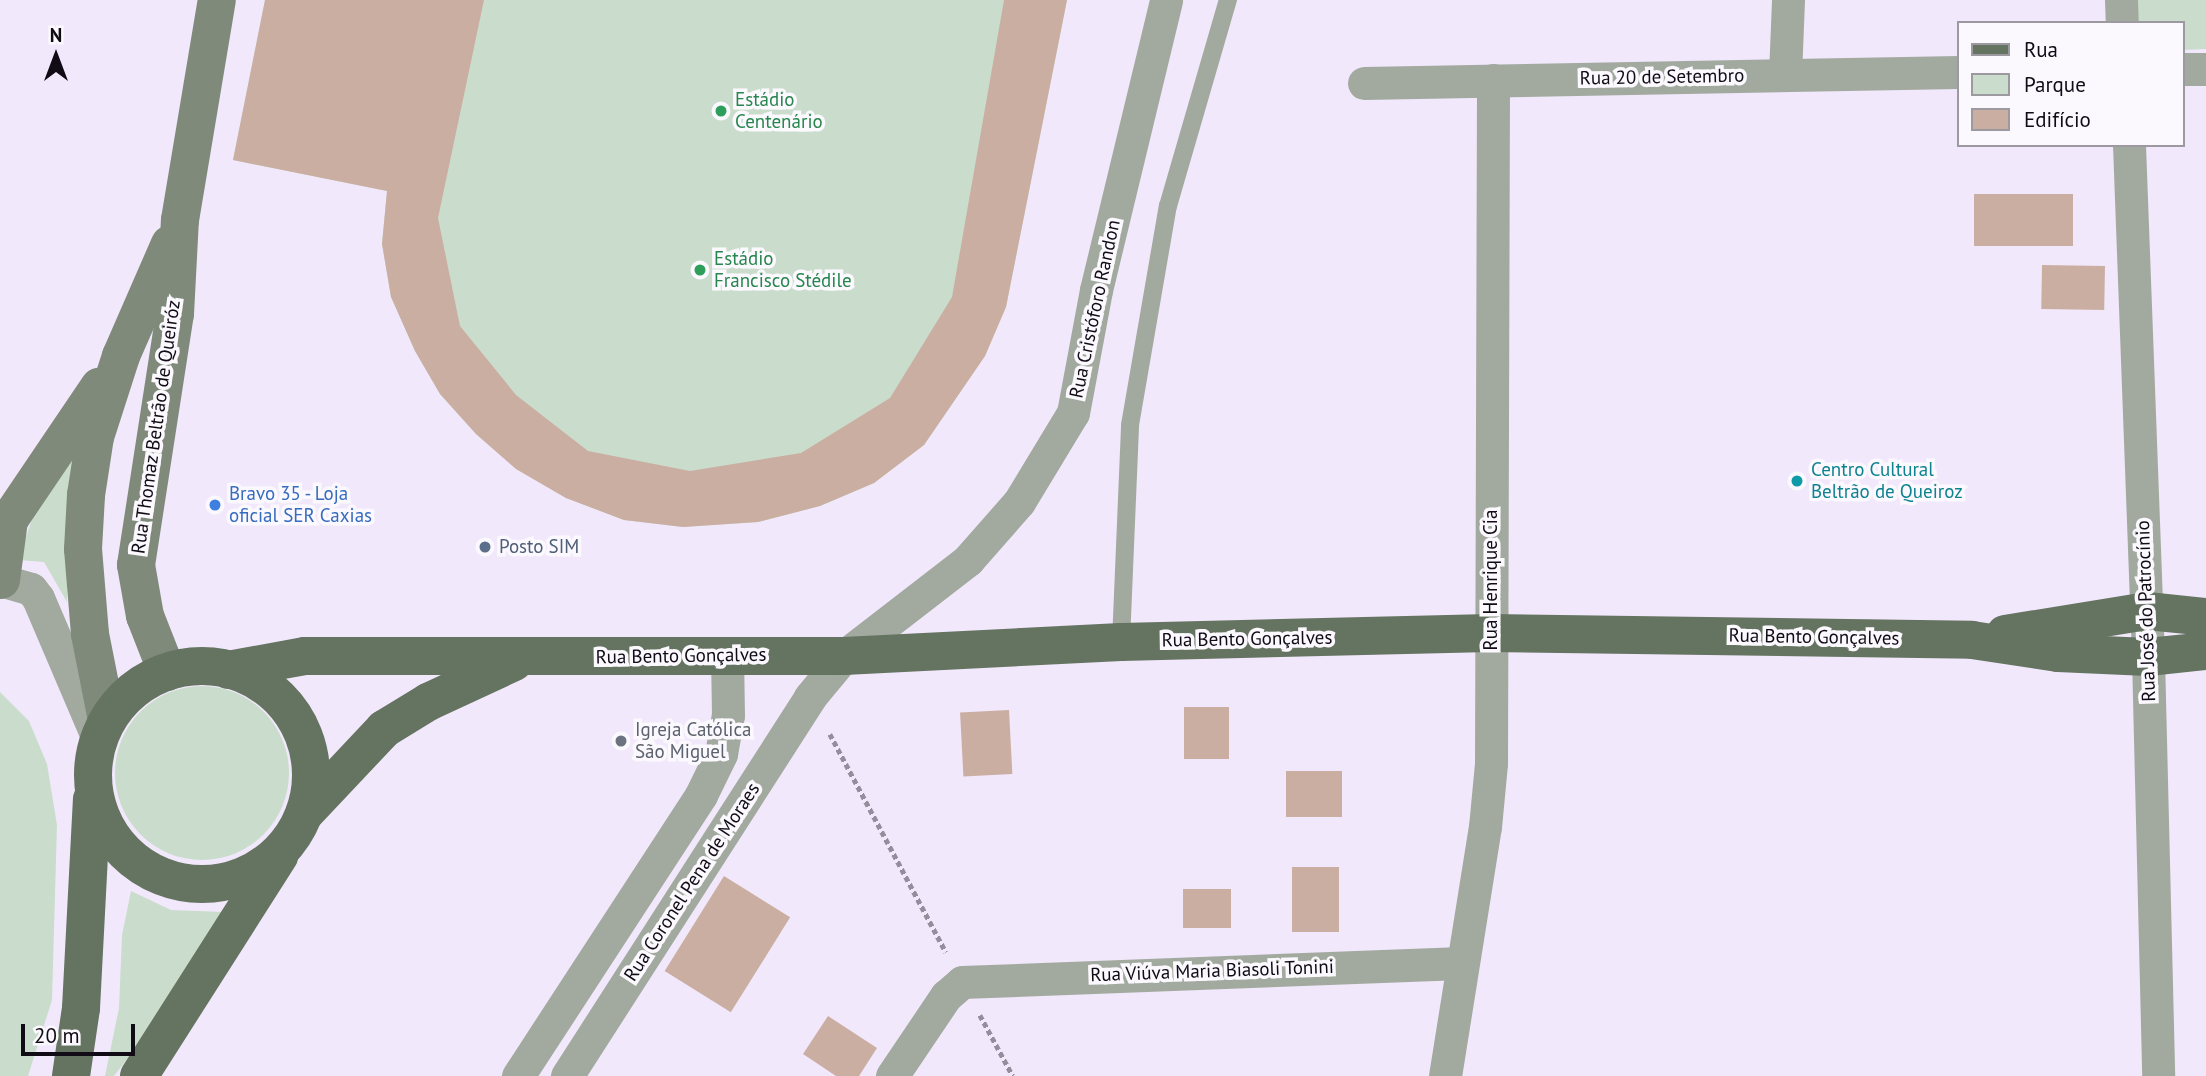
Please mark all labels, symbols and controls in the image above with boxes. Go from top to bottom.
north arrow [21,21,91,91]
legend [1958,21,2185,147]
text: N [50,23,62,47]
text: Rua [2024,36,2058,63]
street label: Rua 20 de Setembro [1580,64,1744,90]
text: Parque [2024,71,2086,98]
place label: Estádio Centenário [735,89,823,133]
marker: Estádio Centenário [713,103,729,119]
text: Edifício [2024,106,2091,133]
street label: Rua Cristóforo Randon [1065,218,1125,400]
place label: Estádio Francisco Stédile [714,248,852,292]
marker: Estádio Francisco Stédile [692,262,708,278]
street label: Rua Thomaz Beltrão de Queiróz [127,298,185,556]
place label: Centro Cultural Beltrão de Queiroz [1811,459,1963,503]
marker: Centro Cultural Beltrão de Queiroz [1789,473,1805,489]
place label: Bravo 35 - Loja oficial SER Caxias [229,483,372,527]
marker: Bravo 35 - Loja oficial SER Caxias [207,497,223,513]
street label: Rua Henrique Cia [1480,510,1502,650]
street label: Rua José do Patrocínio [2131,520,2161,702]
place label: Posto SIM [499,536,579,558]
marker: Posto SIM [477,539,493,555]
street label: Rua Bento Gonçalves [1728,624,1900,650]
street label: Rua Bento Gonçalves [1161,626,1333,652]
street label: Rua Bento Gonçalves [595,643,767,669]
place label: Igreja Católica São Miguel [635,719,751,763]
marker: Igreja Católica São Miguel [613,733,629,749]
street label: Rua Coronel Pena de Moraes [619,779,765,985]
street label: Rua Viúva Maria Biasoli Tonini [1089,955,1335,987]
scale bar [24,1010,138,1054]
text: 20 m [34,1022,80,1049]

